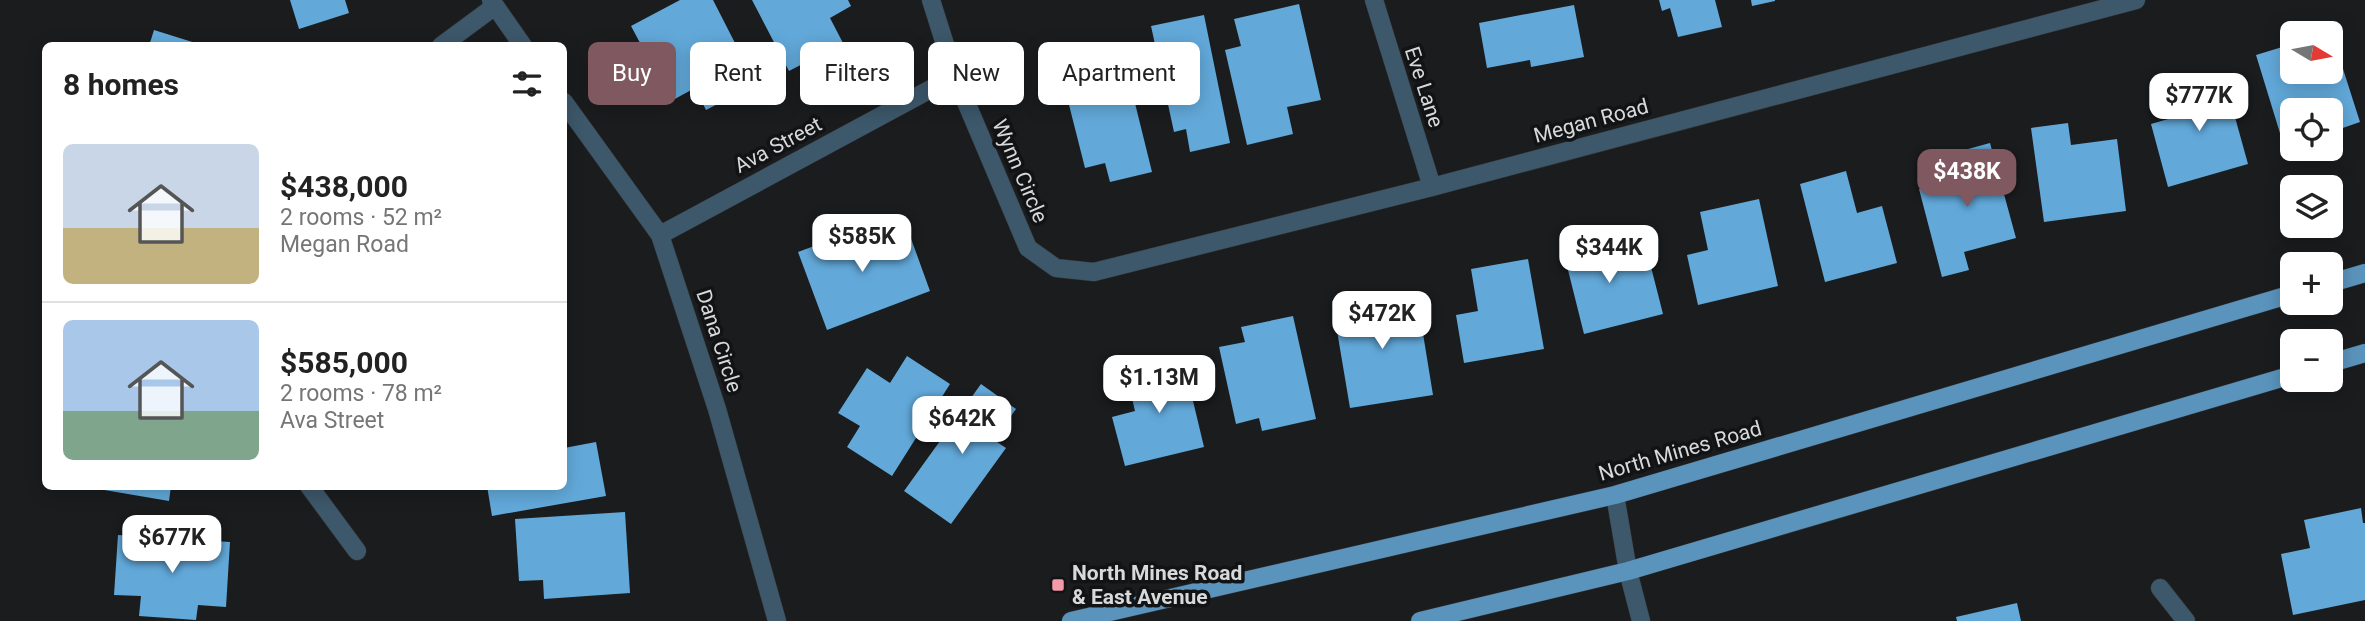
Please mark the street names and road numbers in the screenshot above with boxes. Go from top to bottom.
street label: Eve Lane [1400,44,1448,130]
street label: Megan Road [1531,94,1651,148]
street label: Ava Street [730,112,826,178]
street label: Wynn Circle [987,116,1053,226]
street label: Dana Circle [691,287,747,395]
street label: North Mines Road [1596,416,1764,486]

